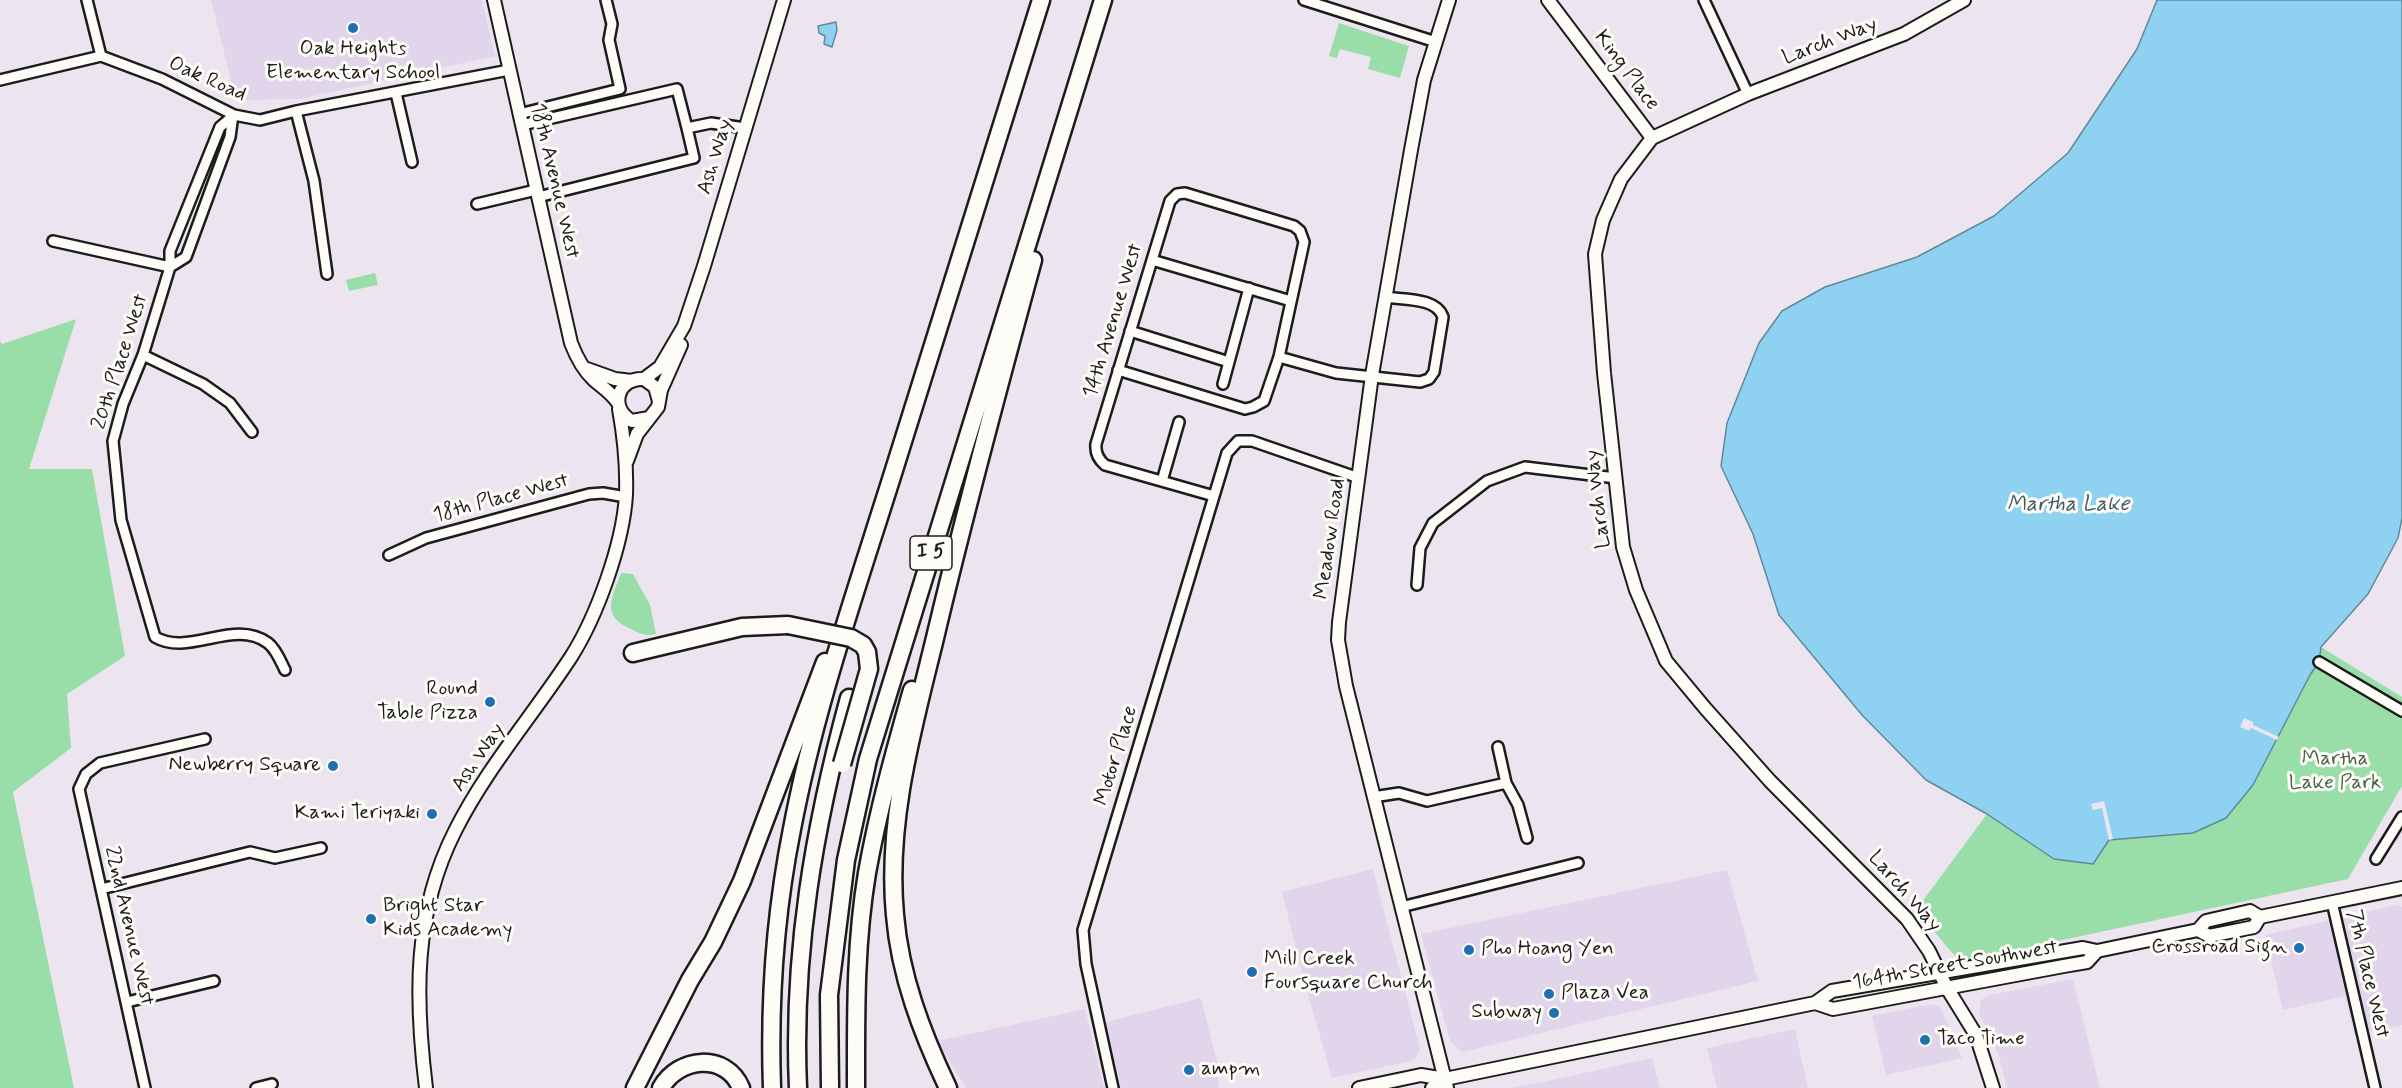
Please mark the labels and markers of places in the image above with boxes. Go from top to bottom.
marker: Oak Heights Elementary School [346,21,360,35]
place label: Oak Heights Elementary School [266,37,440,87]
place label: Round Table Pizza [377,677,478,727]
marker: Round Table Pizza [483,695,497,709]
place label: Newberry Square [169,753,321,779]
marker: Newberry Square [326,759,340,773]
place label: Kami Teriyaki [295,801,420,827]
marker: Kami Teriyaki [425,807,439,821]
place label: Bright Star Kids Academy [383,894,513,944]
marker: Bright Star Kids Academy [364,912,378,926]
place label: Crossroad Sign [2151,935,2287,961]
place label: Pho Hoang Yen [1481,937,1614,963]
marker: Crossroad Sign [2292,941,2306,955]
marker: Pho Hoang Yen [1462,943,1476,957]
place label: Mill Creek Foursquare Church [1264,947,1433,997]
marker: Mill Creek Foursquare Church [1245,965,1259,979]
place label: Plaza Vea [1561,981,1649,1007]
marker: Plaza Vea [1542,987,1556,1001]
place label: Subway [1471,1000,1542,1026]
marker: Subway [1547,1006,1561,1020]
place label: Taco Time [1937,1027,2025,1053]
marker: Taco Time [1918,1033,1932,1047]
place label: ampm [1201,1057,1260,1083]
marker: ampm [1182,1063,1196,1077]

